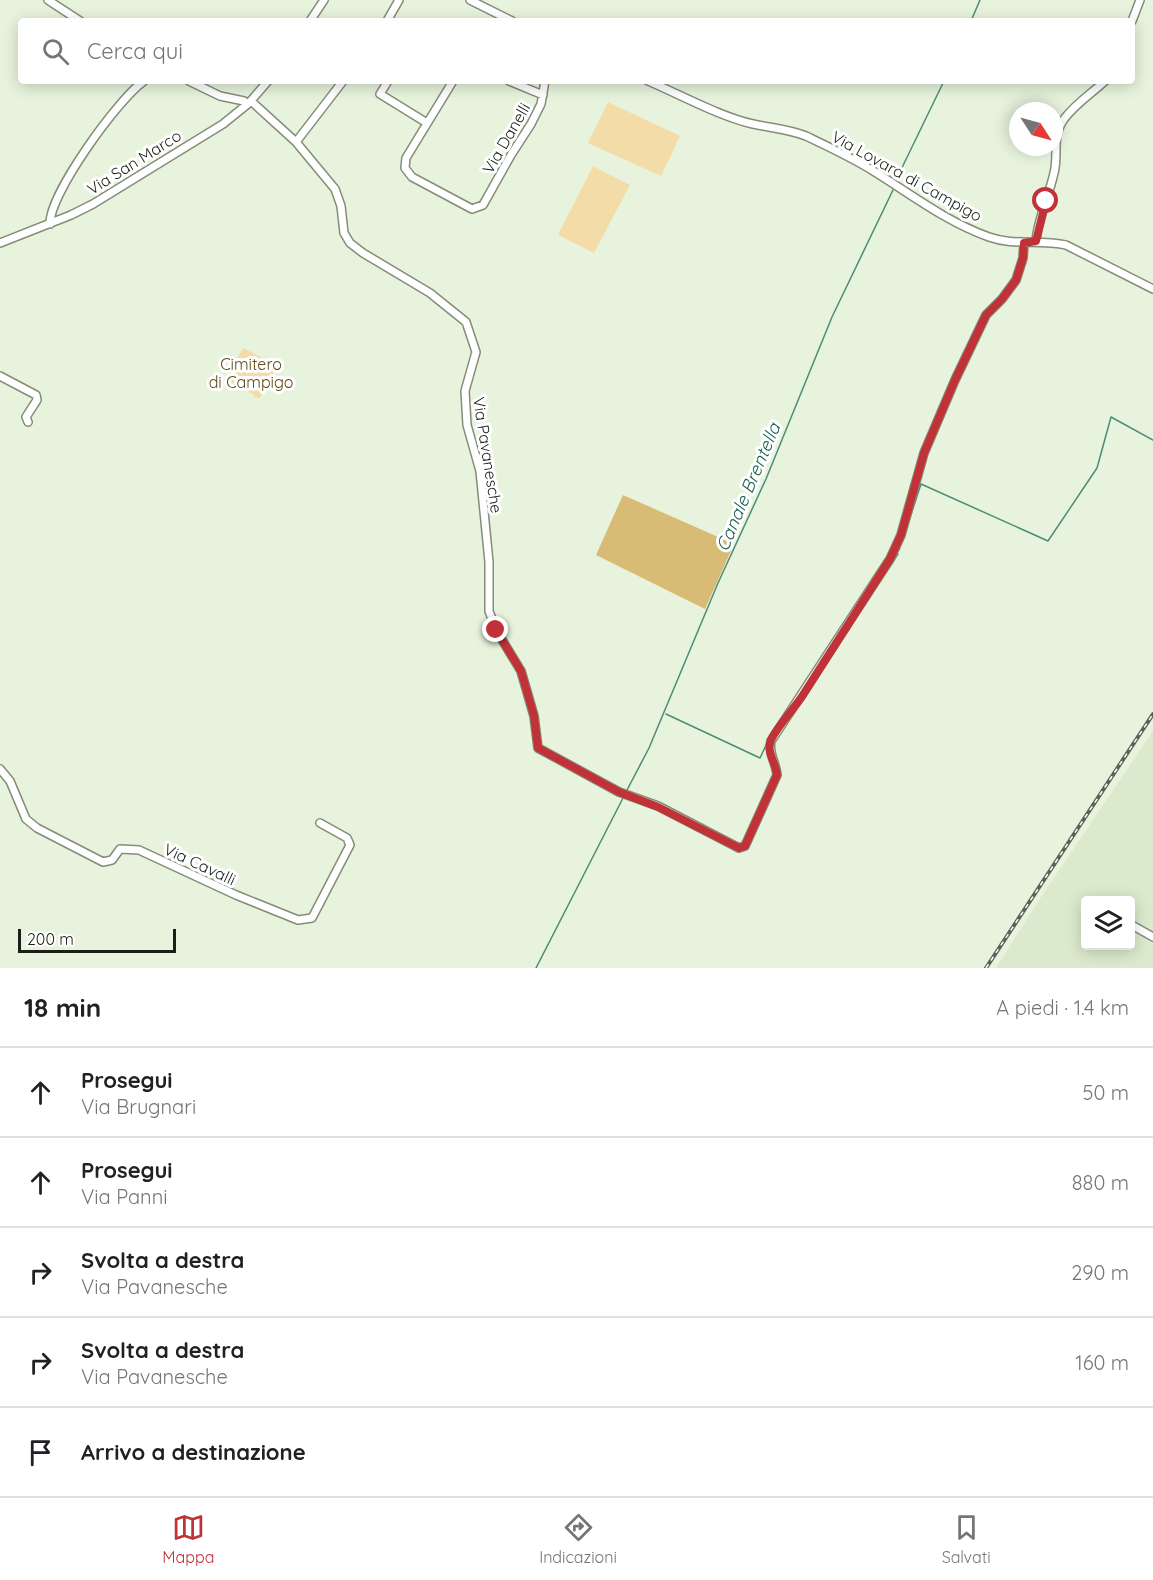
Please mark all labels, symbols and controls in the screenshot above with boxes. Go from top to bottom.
search box [18,18,1135,84]
icon: search [39,35,72,68]
text: Cerca qui [87,37,183,65]
street label: Via Danelli [478,99,534,177]
north arrow [1009,102,1063,156]
street label: Via San Marco [83,125,185,199]
street label: Via Lovara di Campigo [828,126,986,226]
route start [1032,187,1058,213]
park label: Cimitero di Campigo [209,354,293,392]
street label: Via Pavanesche [469,395,507,515]
water label: Canale Brentella [711,418,786,555]
route end [482,616,508,642]
street label: Via Cavalli [161,839,239,889]
map controls [1081,896,1135,950]
button: layers [1081,896,1135,950]
scale bar [18,926,176,953]
text: 200 m [27,929,74,949]
text: 18 min [24,991,101,1024]
text: A piedi · 1.4 km [996,995,1129,1020]
text: Prosegui [81,1066,173,1094]
icon: ahead [24,1076,57,1109]
text: 50 m [1083,1080,1129,1105]
text: Via Brugnari [81,1094,196,1119]
text: Prosegui [81,1156,173,1184]
icon: ahead [24,1166,57,1199]
text: 880 m [1072,1170,1129,1195]
text: Via Panni [81,1184,168,1209]
text: Svolta a destra [81,1246,244,1274]
icon: right [24,1256,57,1289]
text: 290 m [1071,1260,1129,1285]
text: Via Pavanesche [81,1274,228,1299]
text: Svolta a destra [81,1336,244,1364]
icon: right [24,1346,57,1379]
text: 160 m [1075,1350,1129,1375]
text: Via Pavanesche [81,1364,228,1389]
icon: arrive [24,1436,57,1469]
text: Arrivo a destinazione [81,1438,306,1466]
tab: Mappa [162,1511,214,1567]
tab: Indicazioni [539,1511,617,1567]
tab: Salvati [942,1511,991,1567]

